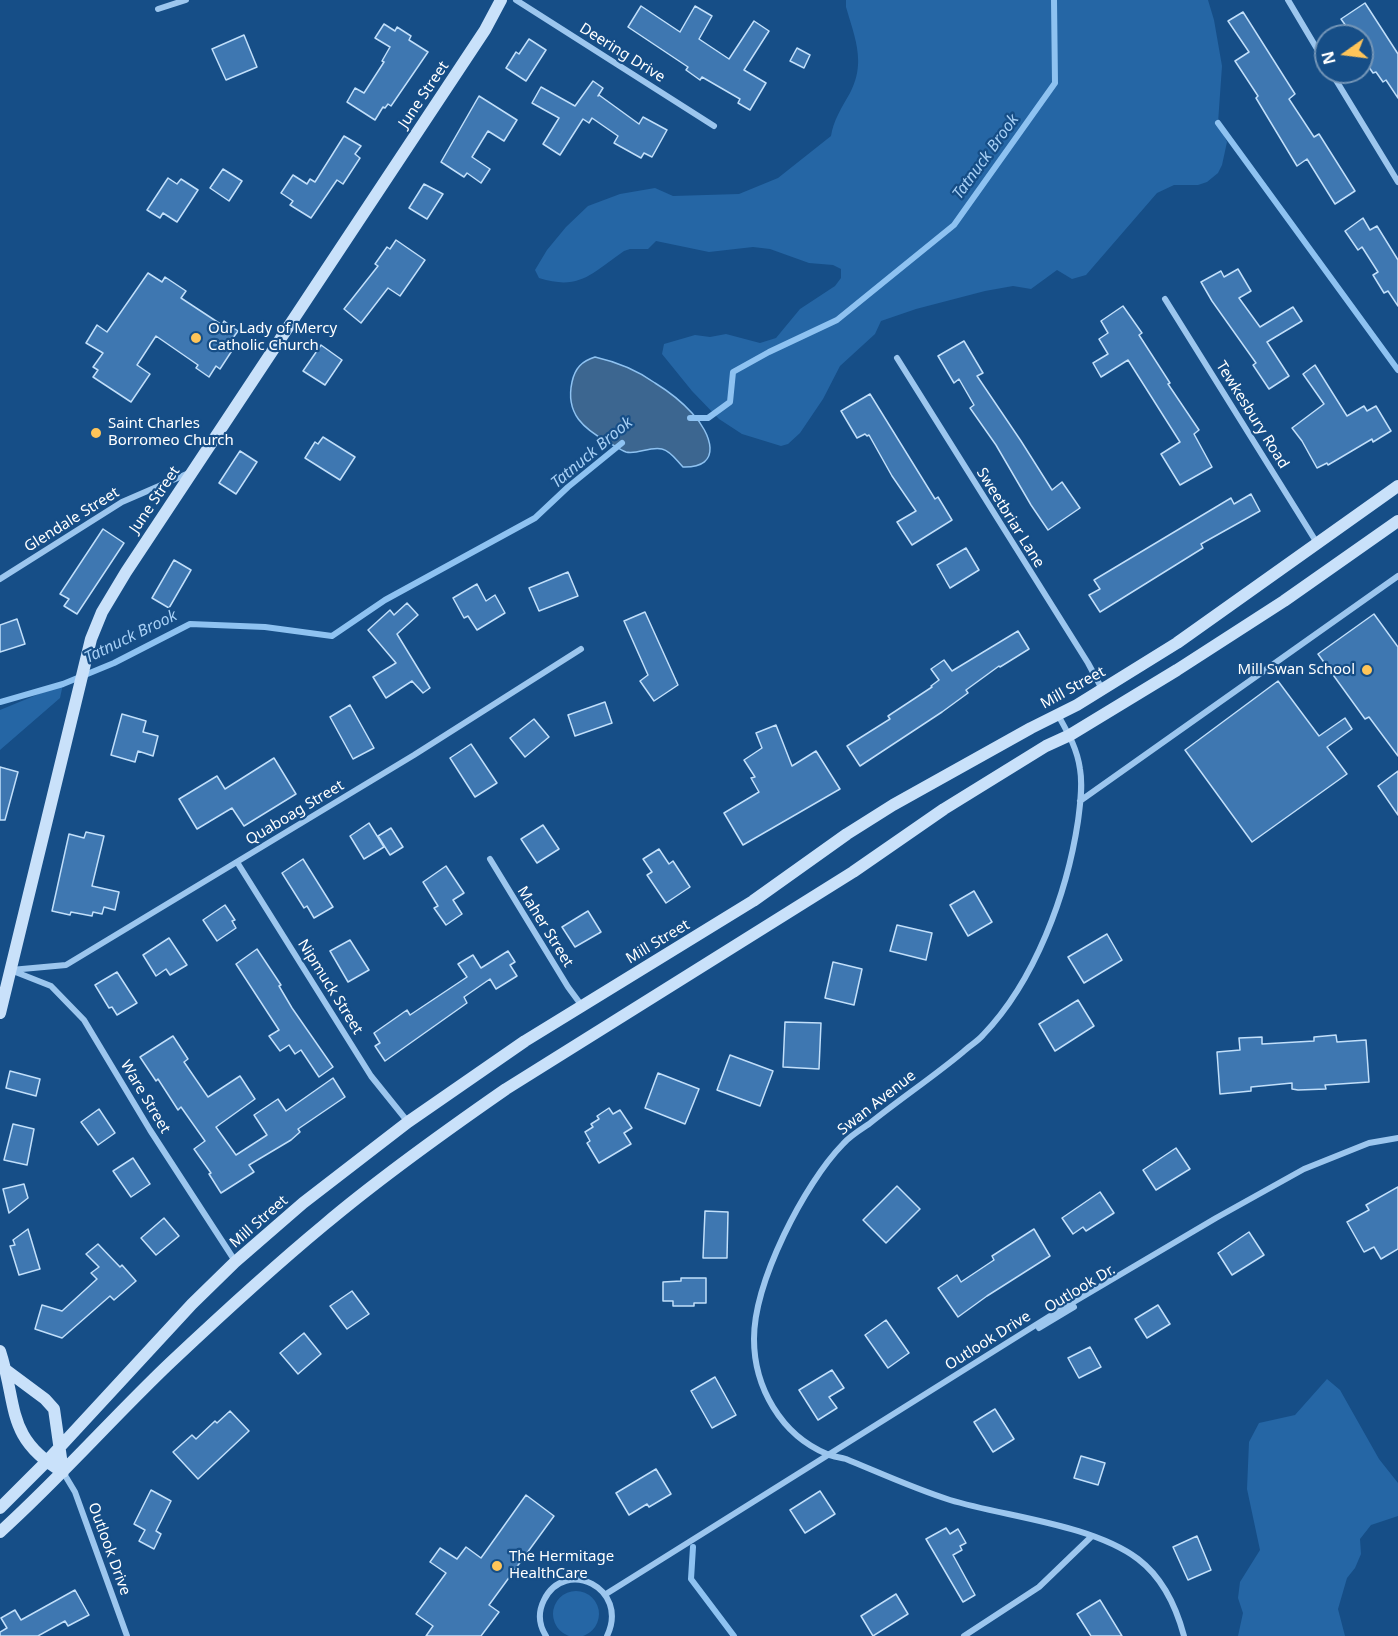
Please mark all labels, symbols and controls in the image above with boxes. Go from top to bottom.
street label: Deering Drive [576,20,668,86]
north arrow [1314,24,1374,84]
text: N [1316,49,1341,67]
street label: June Street [395,58,453,132]
water label: Tatnuck Brook [949,111,1023,203]
place label: Our Lady of Mercy Catholic Church [208,320,337,355]
marker: Our Lady of Mercy Catholic Church [189,331,203,345]
street label: Tewkesbury Road [1212,358,1292,472]
water label: Tatnuck Brook [547,413,637,493]
place label: Saint Charles Borromeo Church [108,415,234,450]
marker: Saint Charles Borromeo Church [89,426,103,440]
street label: June Street [126,463,184,537]
street label: Sweetbriar Lane [972,465,1048,571]
street label: Glendale Street [21,484,123,556]
water label: Tatnuck Brook [82,606,180,668]
place label: Mill Swan School [1238,661,1355,679]
street label: Mill Street [1038,663,1108,713]
marker: Mill Swan School [1360,663,1374,677]
street label: Quaboag Street [243,777,347,849]
street label: Maher Street [513,883,577,971]
street label: Mill Street [623,916,693,968]
street label: Nipmuck Street [294,936,366,1038]
street label: Ware Street [116,1057,174,1137]
street label: Swan Avenue [834,1067,920,1139]
street label: Mill Street [226,1192,292,1252]
street label: Outlook Dr. [1041,1261,1119,1317]
street label: Outlook Drive [942,1308,1034,1374]
street label: Outlook Drive [84,1500,134,1598]
place label: The Hermitage HealthCare [509,1548,614,1583]
marker: The Hermitage HealthCare [490,1559,504,1573]

